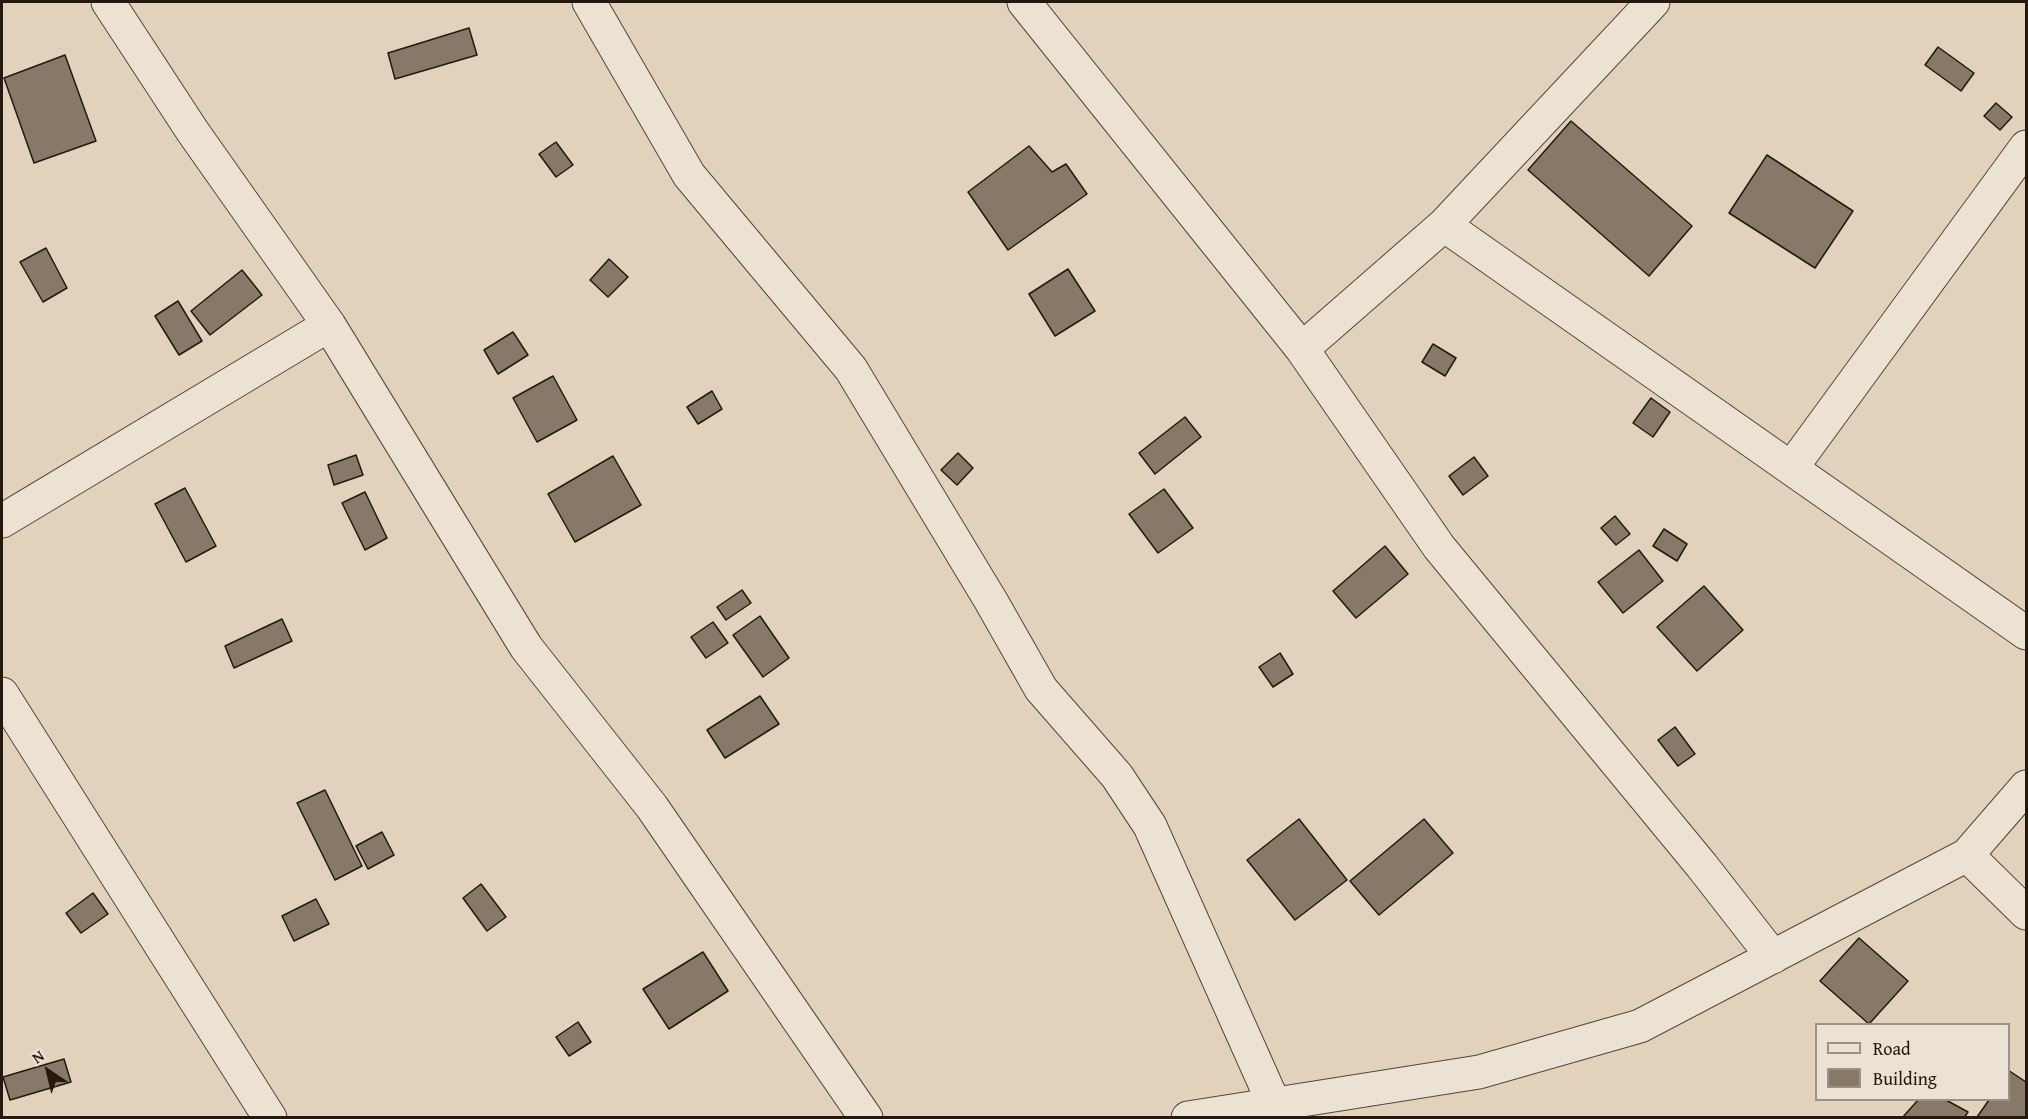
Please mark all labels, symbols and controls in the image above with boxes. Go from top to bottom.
legend [1815,1023,2010,1101]
text: Road [1873,1035,1911,1062]
north arrow [18,1041,78,1101]
text: N [26,1043,49,1069]
text: Building [1873,1065,1937,1092]

